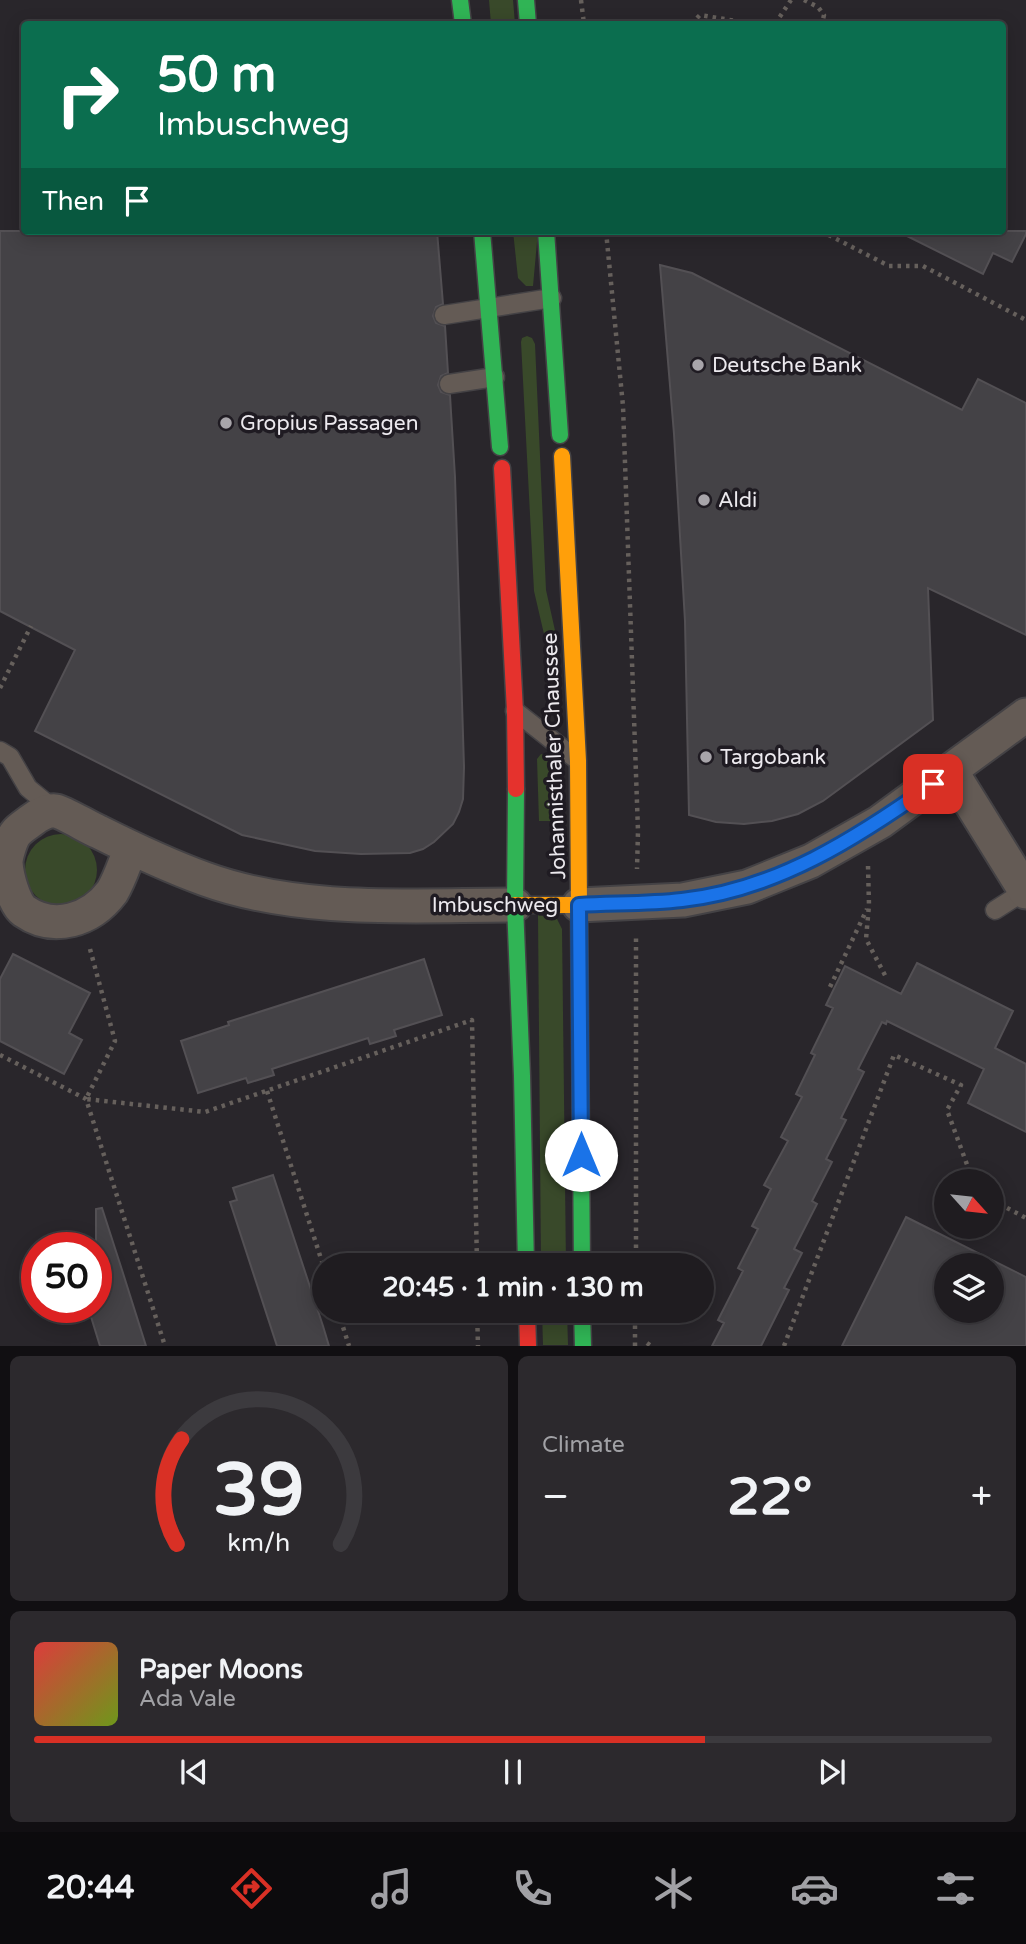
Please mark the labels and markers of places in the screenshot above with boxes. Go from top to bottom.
place label: Deutsche Bank [712,353,862,378]
marker: Deutsche Bank [690,357,706,373]
place label: Gropius Passagen [240,411,418,436]
marker: Gropius Passagen [218,415,234,431]
place label: Aldi [718,488,757,513]
marker: Aldi [696,492,712,508]
place label: Targobank [720,745,826,770]
marker: Targobank [698,749,714,765]
pin [903,754,963,814]

